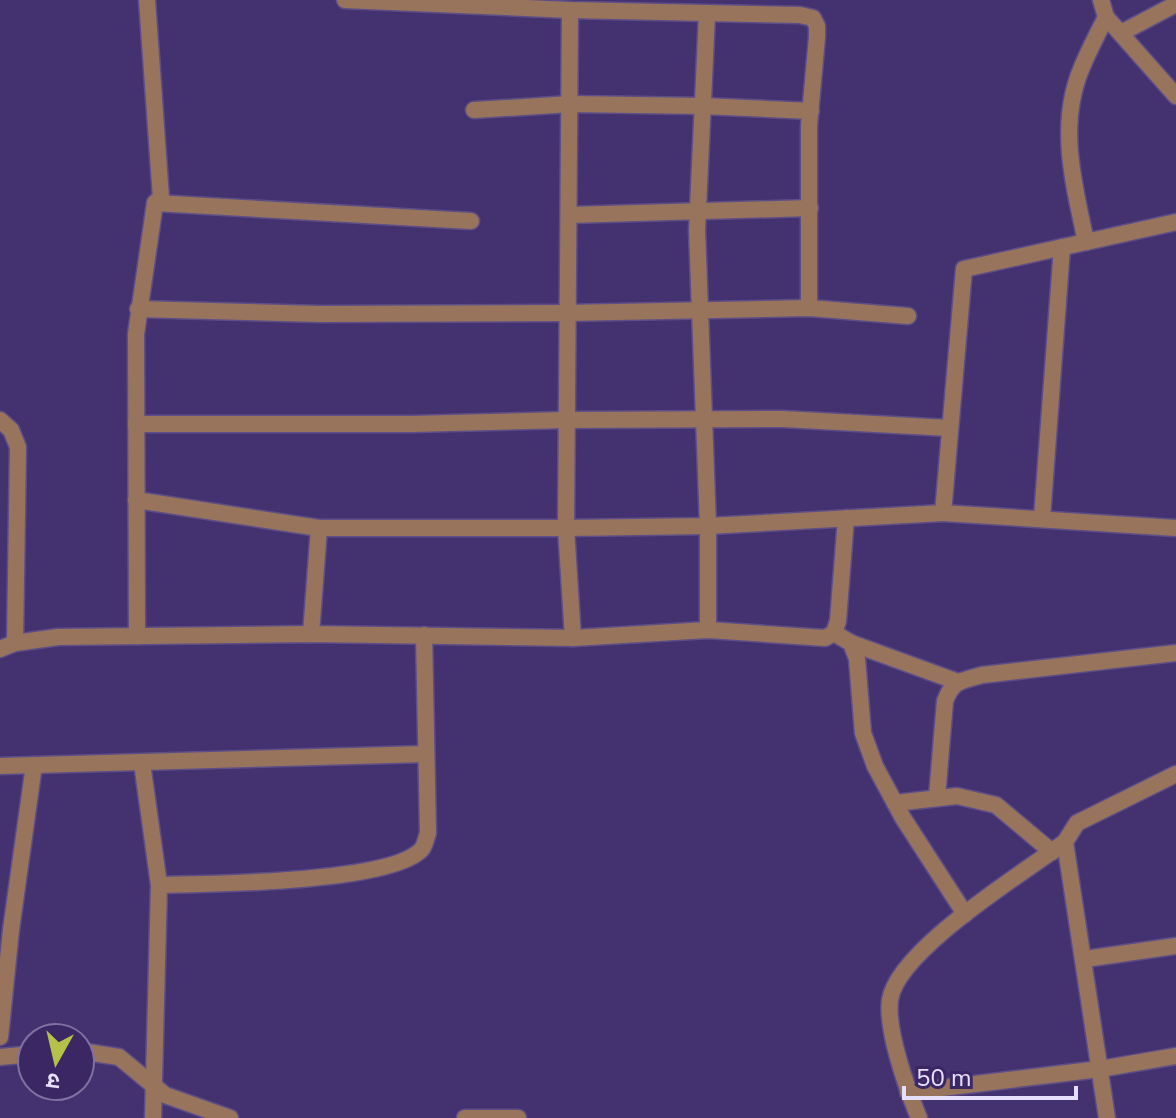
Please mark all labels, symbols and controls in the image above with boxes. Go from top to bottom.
north arrow [16,1022,96,1102]
scale bar [904,1050,1076,1100]
text: 50 m [916,1062,972,1094]
text: उ [44,1065,62,1097]

